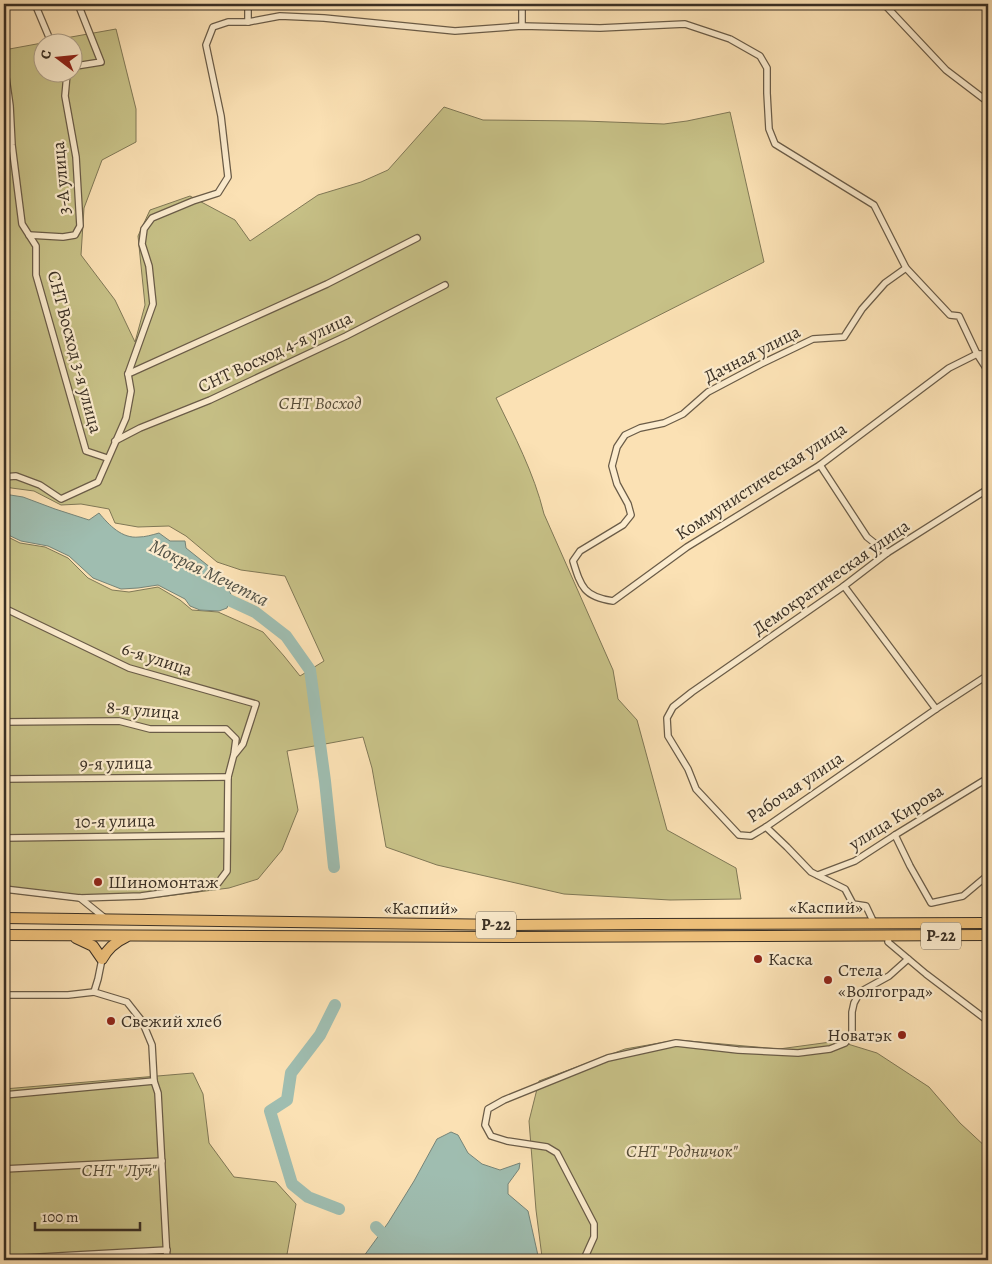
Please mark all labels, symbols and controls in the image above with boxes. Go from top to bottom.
north arrow [32,32,82,82]
text: С [36,47,56,61]
street label: 3-А улица [46,140,76,216]
street label: СНТ Восход 3-я улица [42,268,108,437]
street label: СНТ Восход 4-я улица [194,305,357,398]
street label: Дачная улица [700,319,805,389]
park label: СНТ Восход [279,391,361,415]
street label: Коммунистическая улица [671,416,852,545]
street label: Демократическая улица [748,513,915,640]
water label: Мокрая Мечетка [145,533,273,613]
street label: 6-я улица [119,636,196,682]
street label: 8-я улица [105,695,181,725]
street label: Рабочая улица [742,745,849,828]
street label: 9-я улица [79,750,153,776]
street label: улица Кирова [843,778,948,856]
street label: 10-я улица [75,808,156,834]
place label: Шиномонтаж [108,870,219,894]
marker: Шиномонтаж [92,876,104,888]
street label: «Каспий» [789,895,863,919]
street label: «Каспий» [384,896,458,920]
road number: Р-22 [476,912,516,938]
road number: Р-22 [921,922,961,949]
place label: Каска [768,947,813,971]
marker: Каска [752,953,764,965]
place label: Стела «Волгоград» [838,958,933,1003]
marker: Стела «Волгоград» [822,974,834,986]
place label: Свежий хлеб [121,1009,222,1033]
marker: Свежий хлеб [105,1015,117,1027]
place label: Новатэк [827,1023,892,1047]
marker: Новатэк [896,1029,908,1041]
park label: СНТ "Родничок" [626,1139,739,1163]
park label: СНТ " Луч" [81,1158,157,1182]
scale bar [35,1199,140,1231]
text: 100 m [42,1207,79,1227]

